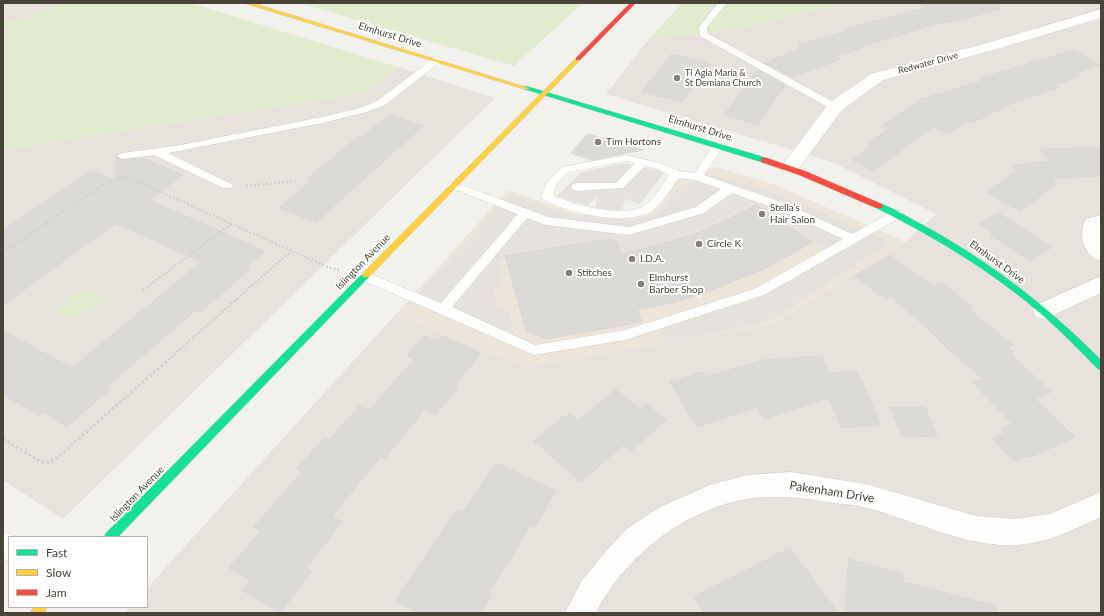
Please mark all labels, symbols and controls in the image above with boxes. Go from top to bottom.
street label: Elmhurst Drive [357,20,423,50]
street label: Redwater Drive [897,50,959,76]
place label: Ti Agia Maria & St Demiana Church [685,68,761,89]
marker: Ti Agia Maria & St Demiana Church [672,73,682,83]
street label: Elmhurst Drive [667,113,733,143]
place label: Tim Hortons [606,136,661,148]
marker: Tim Hortons [593,137,603,147]
place label: Stella’s Hair Salon [770,202,815,226]
marker: Stella’s Hair Salon [757,209,767,219]
street label: Islington Avenue [333,232,393,292]
place label: Circle K [707,238,741,250]
street label: Elmhurst Drive [967,238,1027,286]
marker: Circle K [694,239,704,249]
place label: I.D.A. [640,253,664,265]
marker: I.D.A. [627,254,637,264]
place label: Stitches [577,267,612,279]
marker: Stitches [564,268,574,278]
place label: Elmhurst Barber Shop [649,272,703,296]
marker: Elmhurst Barber Shop [636,279,646,289]
street label: Islington Avenue [107,464,167,524]
street label: Pakenham Drive [788,478,876,506]
legend [8,536,148,608]
text: Fast [46,545,67,560]
text: Slow [46,565,71,580]
text: Jam [46,585,67,600]

